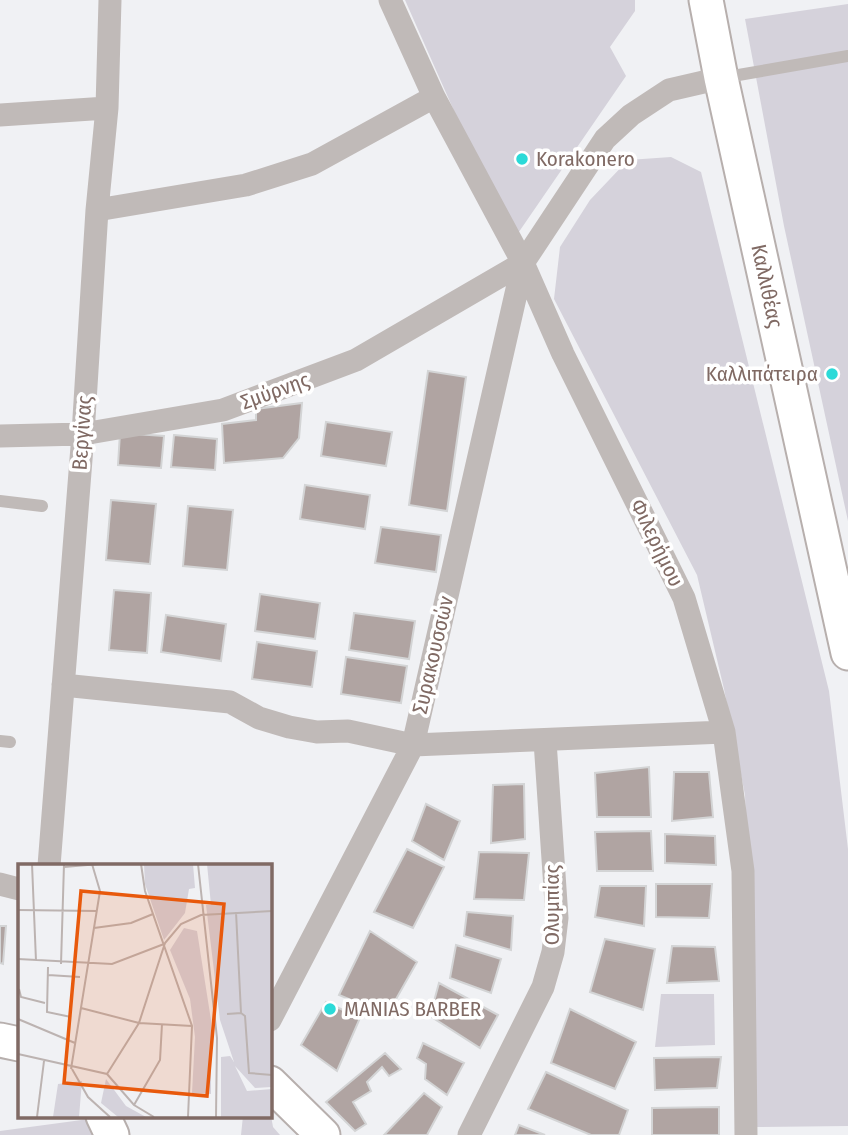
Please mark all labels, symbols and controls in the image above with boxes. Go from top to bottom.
place label: Korakonero [536,146,635,172]
marker: Korakonero [514,151,530,167]
street label: Καλλιθέας [745,242,789,330]
place label: Καλλιπάτειρα [706,361,818,387]
marker: Καλλιπάτειρα [824,366,840,382]
street label: Σμύρνης [237,367,313,415]
street label: Βεργίνας [66,395,98,471]
street label: Φιλερήμου [625,495,689,591]
street label: Συρακουσσών [407,594,459,716]
inset map [18,864,271,1118]
street label: Ολυμπίας [539,865,565,945]
place label: MANIAS BARBER [344,996,482,1022]
marker: MANIAS BARBER [322,1001,338,1017]

